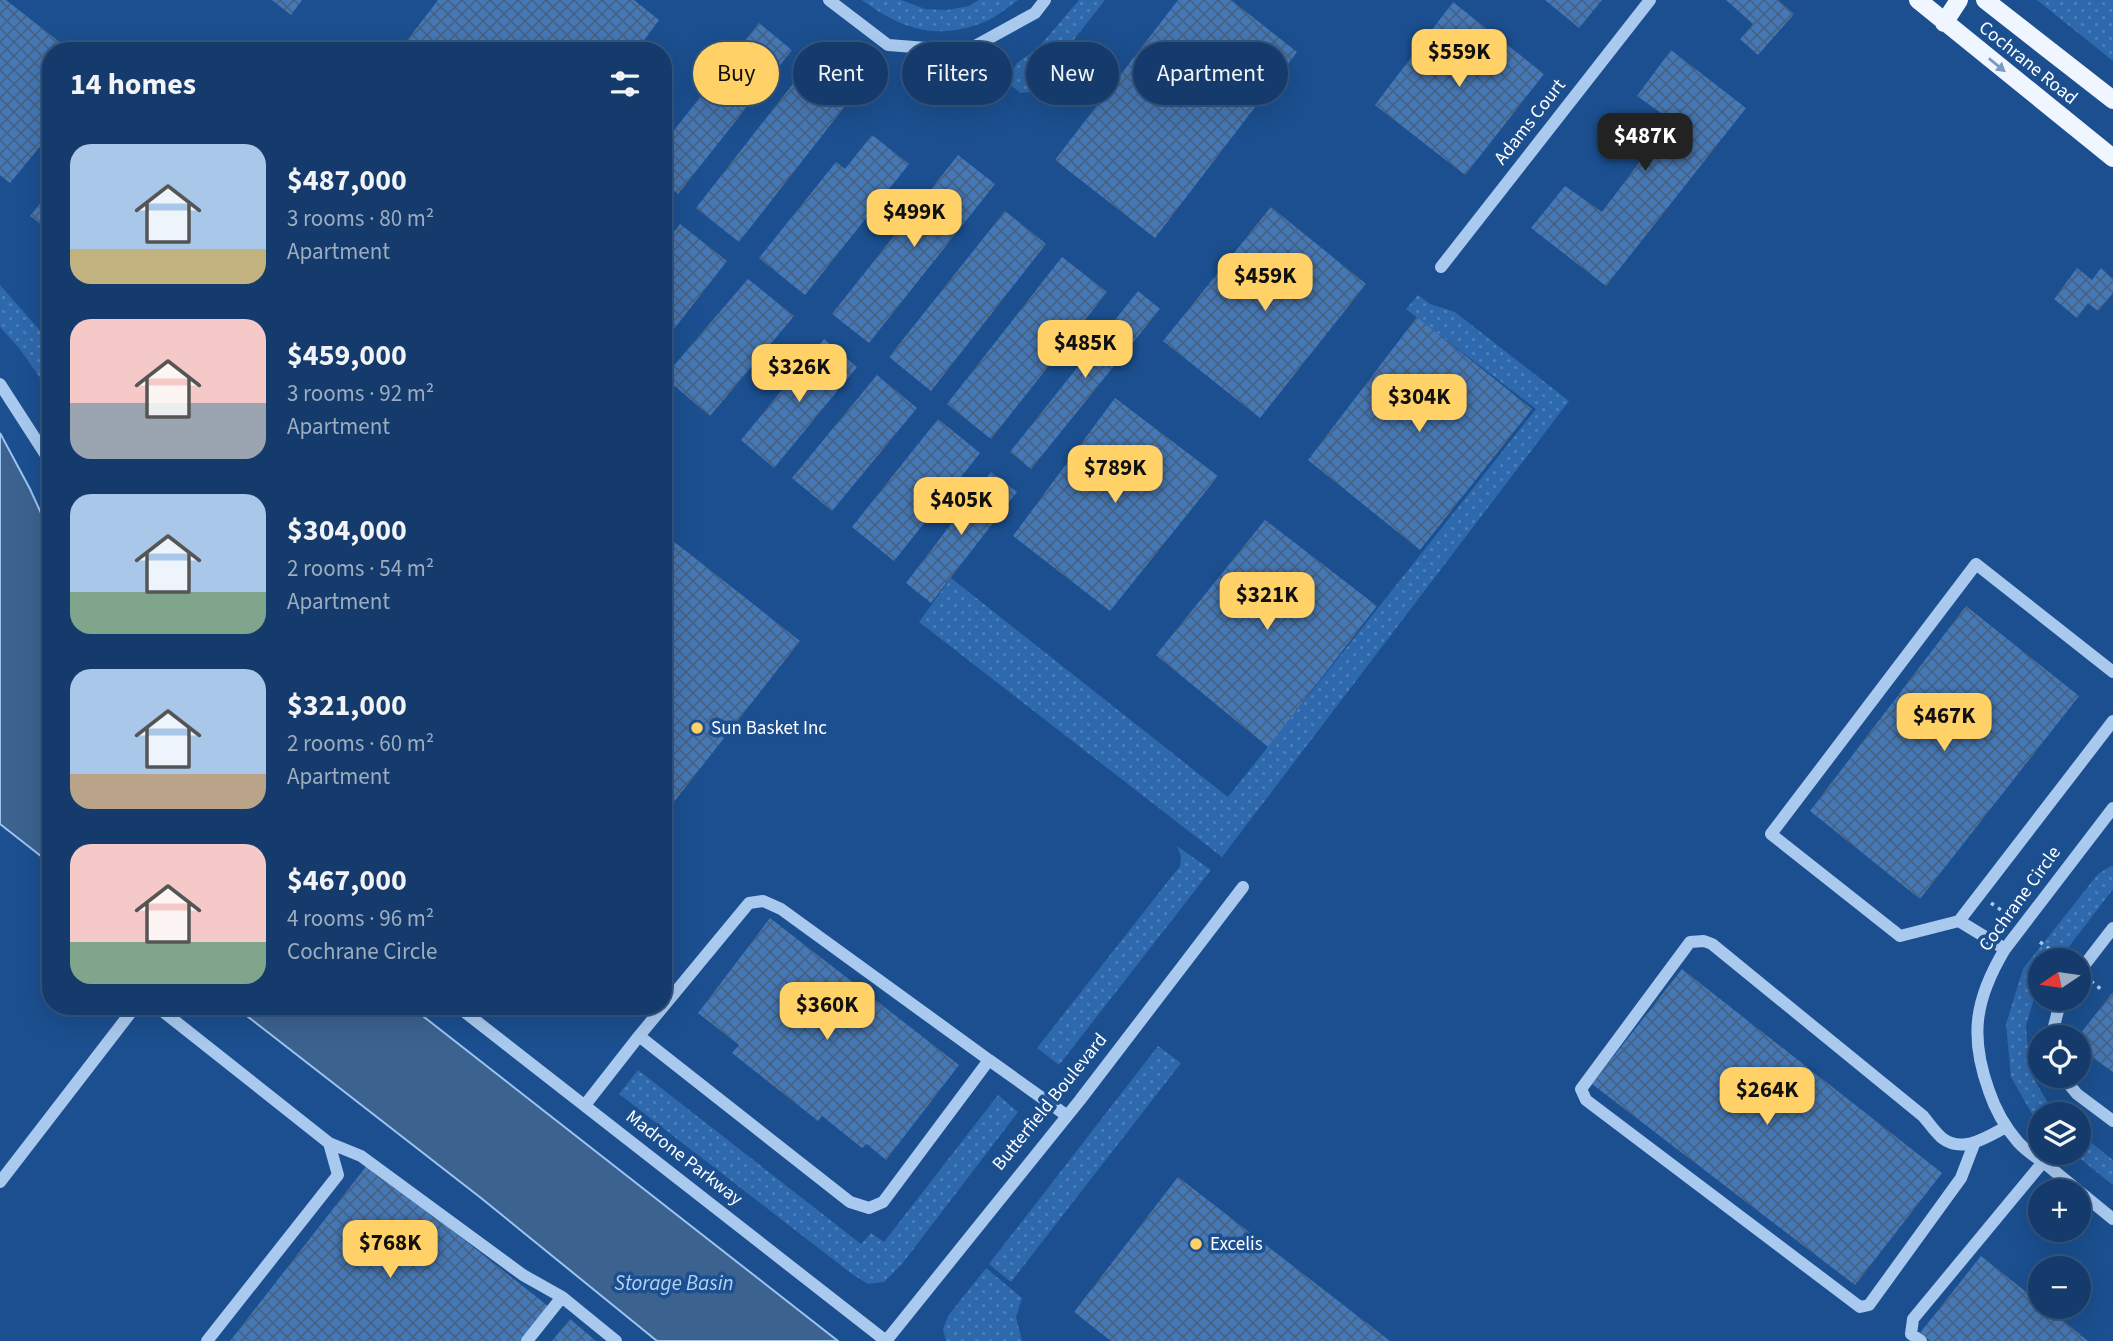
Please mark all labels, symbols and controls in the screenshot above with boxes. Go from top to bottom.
street label: Cochrane Road [1973,15,2083,111]
pin: $559K [1410,29,1508,89]
text: $559K [1428,35,1490,68]
chip: Buy [693,42,779,105]
chip: Rent [793,42,888,105]
chip: Filters [902,42,1012,105]
chip: New [1026,42,1119,105]
chip: Apartment [1133,42,1288,105]
one-way arrow [1989,57,2006,72]
text: 14 homes [70,63,196,106]
icon: filters [606,65,644,103]
street label: Adams Court [1488,73,1573,171]
pin: $487K [1596,114,1694,173]
text: $487K [1614,119,1676,152]
text: $487,000 [287,159,407,202]
icon: home [126,172,210,256]
pin: $499K [865,190,963,249]
text: $499K [883,195,945,228]
text: 3 rooms · 80 m² [287,202,434,235]
text: Apartment [287,235,390,268]
pin: $459K [1216,254,1314,313]
text: $459K [1234,259,1296,292]
pin: $485K [1036,320,1134,380]
text: $485K [1054,326,1116,359]
text: $459,000 [287,334,407,377]
pin: $326K [750,344,848,404]
icon: home [126,347,210,431]
text: $326K [768,350,830,383]
pin: $304K [1370,374,1468,434]
text: 3 rooms · 92 m² [287,377,434,410]
text: $304K [1388,380,1450,413]
text: Apartment [287,410,390,443]
pin: $789K [1066,446,1164,505]
text: $789K [1084,451,1146,484]
pin: $405K [912,477,1010,537]
text: $405K [930,483,992,516]
text: $304,000 [287,509,407,552]
icon: home [126,522,210,606]
text: 2 rooms · 54 m² [287,552,434,585]
pin: $321K [1218,572,1316,632]
text: $321K [1236,578,1298,611]
text: Apartment [287,585,390,618]
text: $321,000 [287,684,407,727]
pin: $467K [1895,694,1993,753]
icon: home [126,697,210,781]
text: $467K [1913,699,1975,732]
place label: Sun Basket Inc [711,715,827,742]
marker: Sun Basket Inc [689,720,705,736]
text: 2 rooms · 60 m² [287,727,434,760]
text: Apartment [287,760,390,793]
street label: Cochrane Circle [1973,841,2067,957]
text: $467,000 [287,859,407,902]
icon: home [126,872,210,956]
text: 4 rooms · 96 m² [287,902,434,935]
text: Cochrane Circle [287,935,438,968]
north arrow [2028,948,2091,1012]
map controls [2028,948,2091,1319]
pin: $360K [778,982,876,1042]
text: $360K [796,988,858,1021]
button: locate [2028,1025,2091,1088]
street label: Butterfield Boulevard [986,1028,1114,1176]
pin: $264K [1718,1068,1816,1127]
text: $264K [1736,1073,1798,1106]
button: layers [2028,1102,2091,1165]
street label: Madrone Parkway [620,1104,748,1212]
button: + [2028,1179,2091,1242]
pin: $768K [341,1220,439,1280]
text: $768K [359,1226,421,1259]
place label: Excelis [1210,1231,1263,1258]
marker: Excelis [1188,1236,1204,1252]
button: − [2028,1256,2091,1319]
water label: Storage Basin [614,1268,734,1298]

